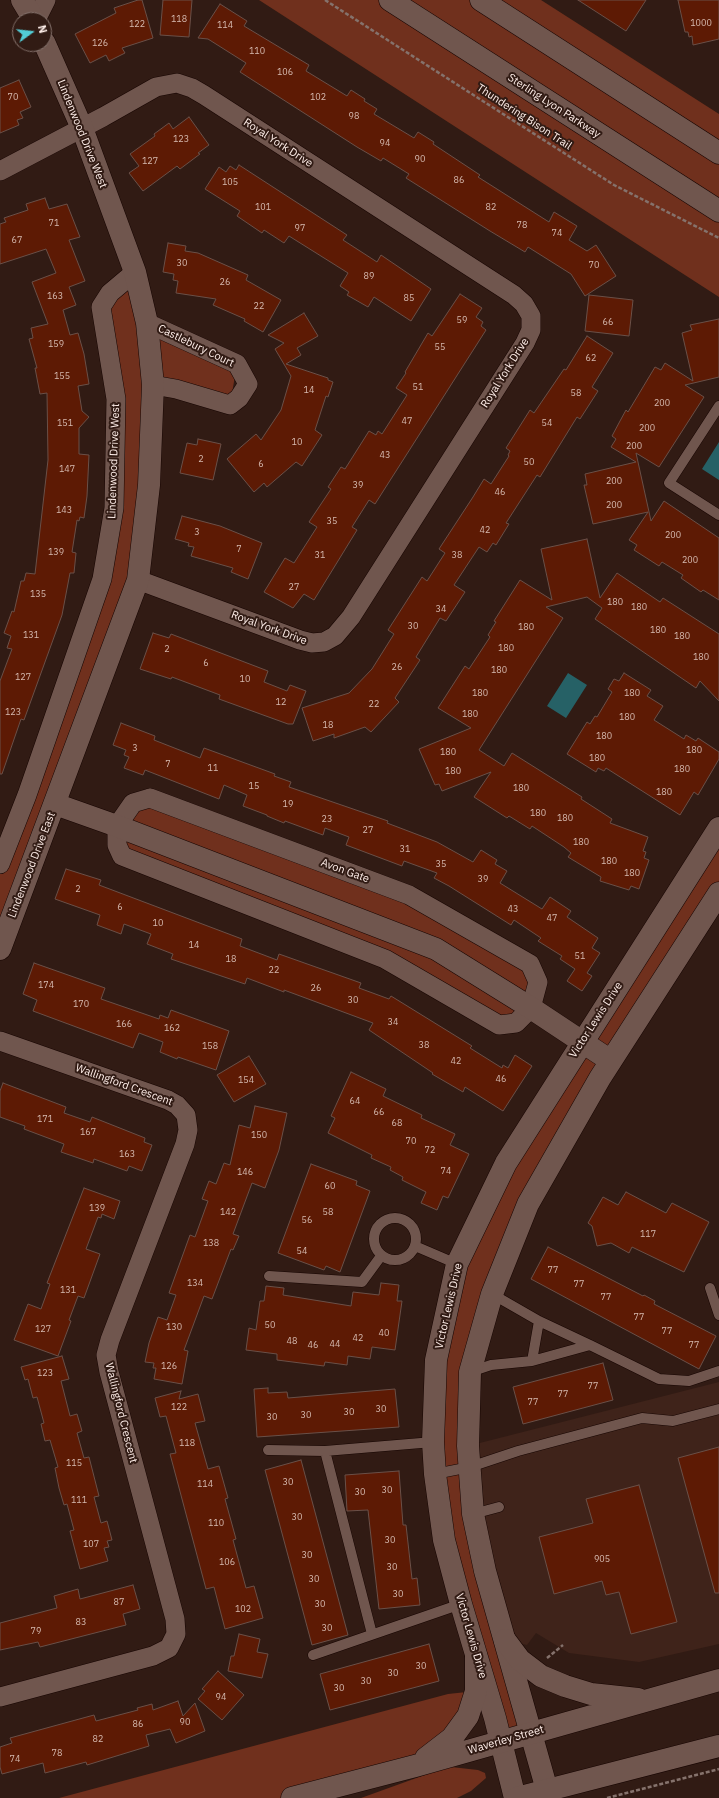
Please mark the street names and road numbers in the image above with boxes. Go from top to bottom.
street label: Sterling Lyon Parkway [505,71,603,141]
street label: Lindenwood Drive West [54,78,110,190]
street label: Thundering Bison Trail [474,81,574,153]
street label: Royal York Drive [241,116,315,170]
street label: Castlebury Court [156,322,236,370]
street label: Royal York Drive [478,336,532,410]
street label: Lindenwood Drive West [105,403,123,519]
street label: Royal York Drive [229,608,309,648]
street label: Lindenwood Drive East [6,810,58,920]
street label: Avon Gate [319,856,371,886]
street label: Victor Lewis Drive [567,980,625,1060]
street label: Wallingford Crescent [73,1061,175,1109]
street label: Victor Lewis Drive [433,1262,465,1350]
street label: Wallingford Crescent [102,1362,140,1464]
street label: Victor Lewis Drive [453,1592,489,1680]
street label: Waverley Street [467,1723,545,1757]

